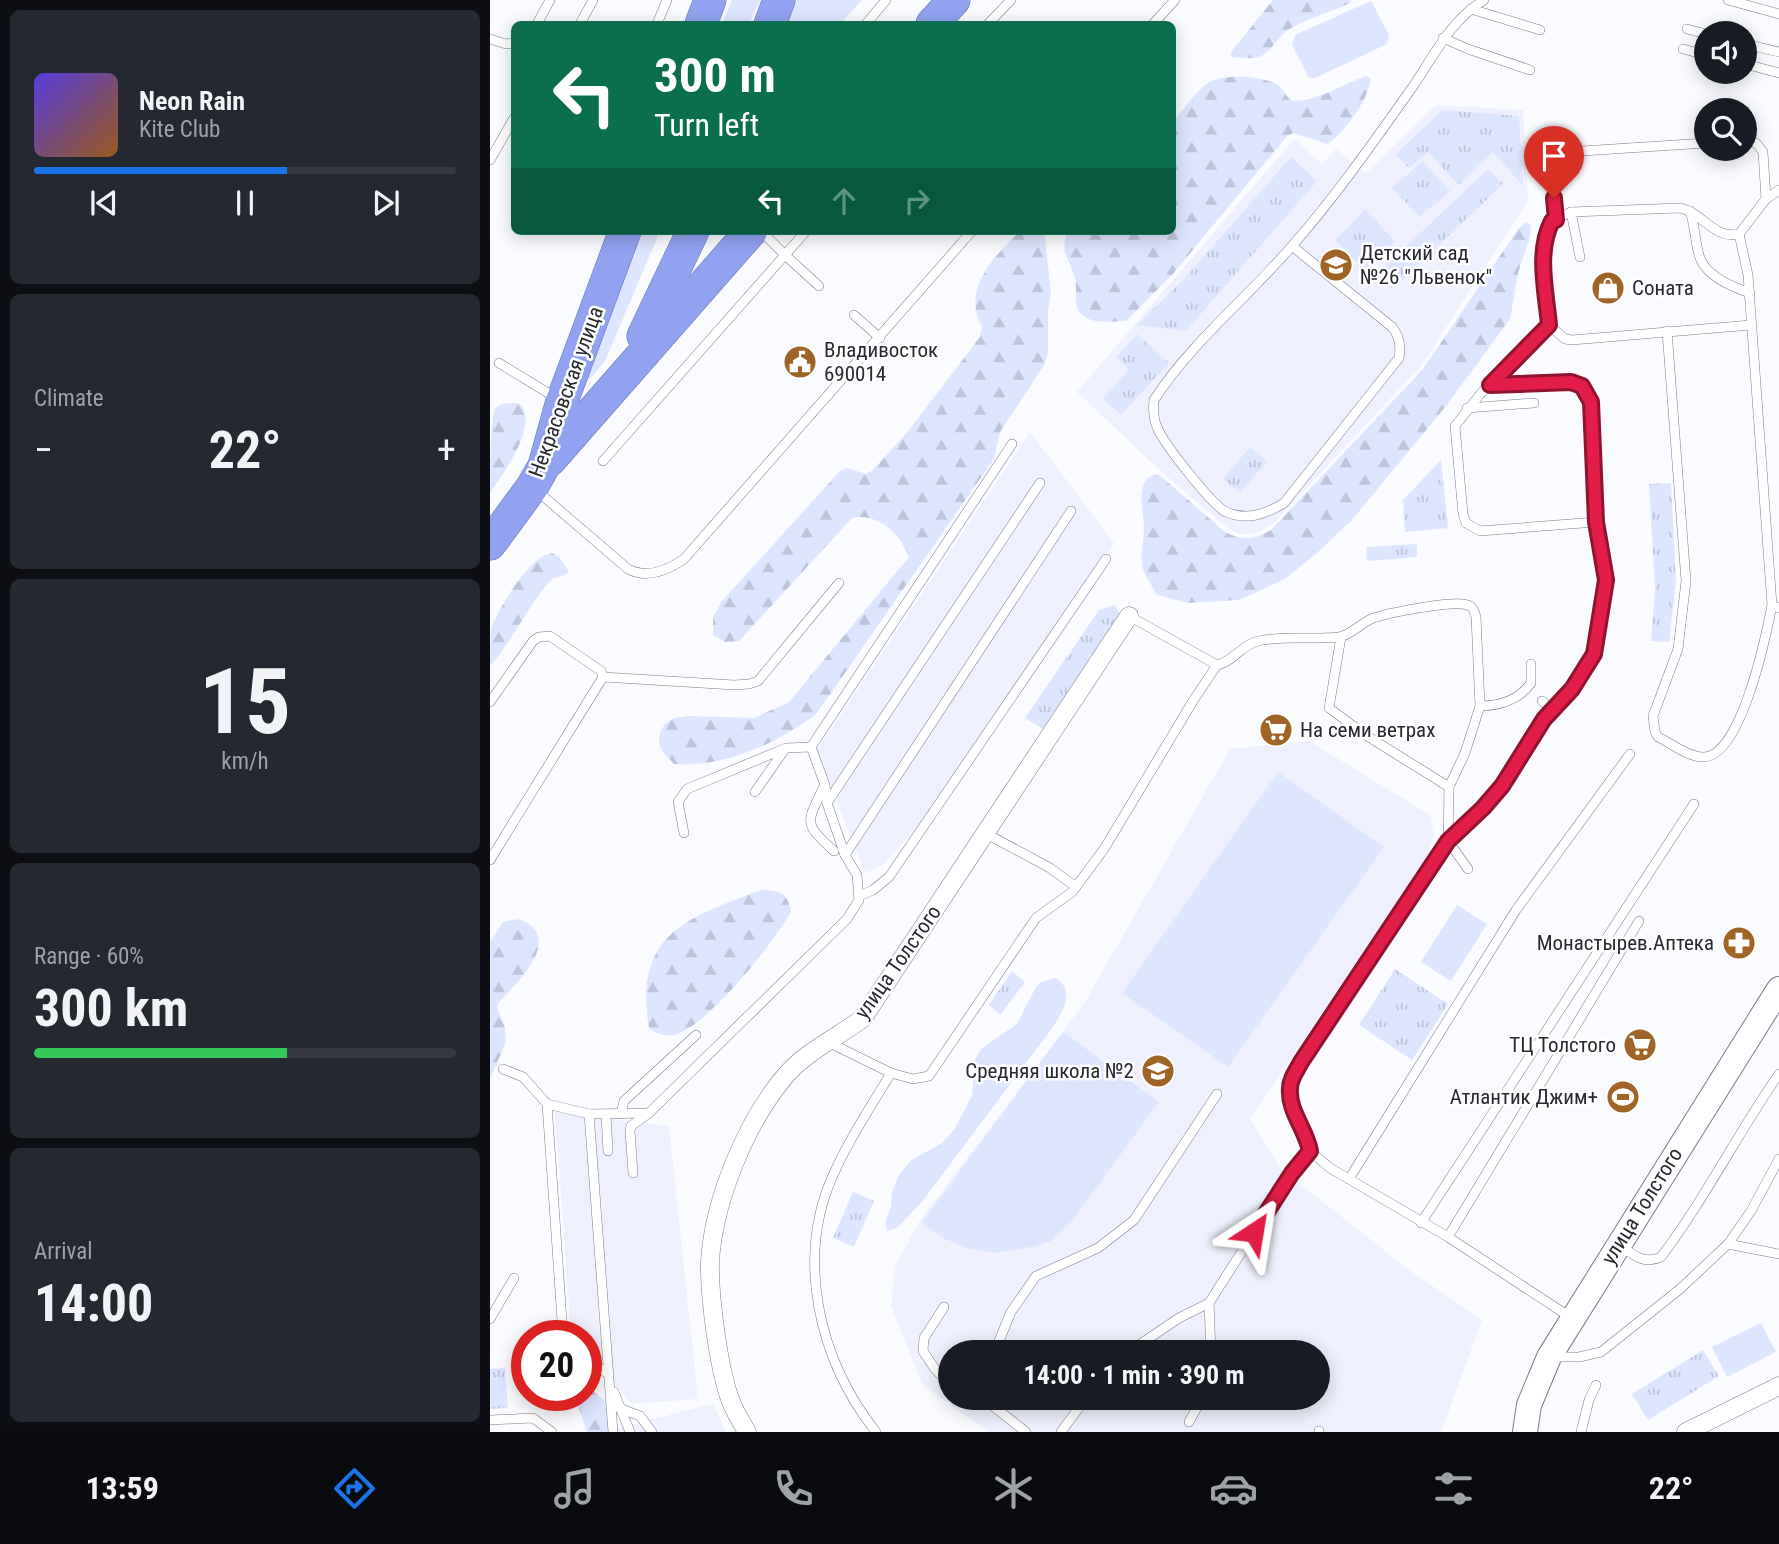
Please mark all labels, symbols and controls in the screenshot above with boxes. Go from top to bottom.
map controls [1694,21,1757,161]
button: sound [1694,21,1757,84]
text: 300 m [654,47,776,104]
icon: left [539,49,630,140]
text: Neon Rain [139,86,245,116]
button: search [1694,98,1757,161]
text: Turn left [654,106,759,144]
text: Kite Club [139,116,220,143]
pin [1524,126,1584,198]
icon: arrive [1535,137,1573,175]
icon: left [752,182,790,220]
icon: ahead [825,182,863,220]
icon: right [898,182,936,220]
icon: previous [85,184,123,222]
icon: pause [226,184,264,222]
icon: next [367,184,405,222]
place label: Детский сад №26 "Львенок" [1360,241,1492,289]
school or university icon: Детский сад №26 "Львенок" [1317,246,1355,284]
shop icon: Соната [1589,269,1627,307]
place label: Соната [1632,276,1694,300]
street label: Некрасовская улица [524,303,608,481]
place label: Владивосток 690014 [824,338,938,386]
public building icon: Владивосток 690014 [781,343,819,381]
text: Climate [34,385,104,412]
text: 22° [209,420,281,481]
text: − [34,428,53,472]
text: + [437,428,456,472]
text: 15 [199,649,291,755]
supermarket icon: На семи ветрах [1257,711,1295,749]
place label: На семи ветрах [1300,718,1435,742]
text: km/h [221,748,269,775]
street label: улица Толстого [850,901,946,1023]
pharmacy icon: Монастырев.Аптека [1720,924,1758,962]
place label: Монастырев.Аптека [1537,931,1714,955]
text: Range · 60% [34,943,144,970]
text: 300 km [34,978,188,1039]
supermarket icon: ТЦ Толстого [1621,1026,1659,1064]
place label: ТЦ Толстого [1509,1033,1616,1057]
school or university icon: Средняя школа №2 [1139,1052,1177,1090]
place label: Средняя школа №2 [965,1059,1134,1083]
sports icon: Атлантик Джим+ [1604,1078,1642,1116]
place label: Атлантик Джим+ [1450,1085,1598,1109]
street label: улица Толстого [1597,1143,1687,1269]
position arrow [1217,1195,1291,1269]
text: Arrival [34,1238,93,1265]
text: 14:00 [34,1273,153,1334]
speed limit sign: 20 [511,1320,602,1411]
text: 14:00 · 1 min · 390 m [1024,1360,1244,1390]
icon: directions [330,1464,379,1513]
icon: music [550,1464,599,1513]
icon: phone [769,1464,818,1513]
icon: climate [989,1464,1038,1513]
icon: car [1209,1464,1258,1513]
icon: filters [1429,1464,1478,1513]
text: 13:59 [85,1469,159,1507]
text: 22° [1649,1469,1694,1507]

